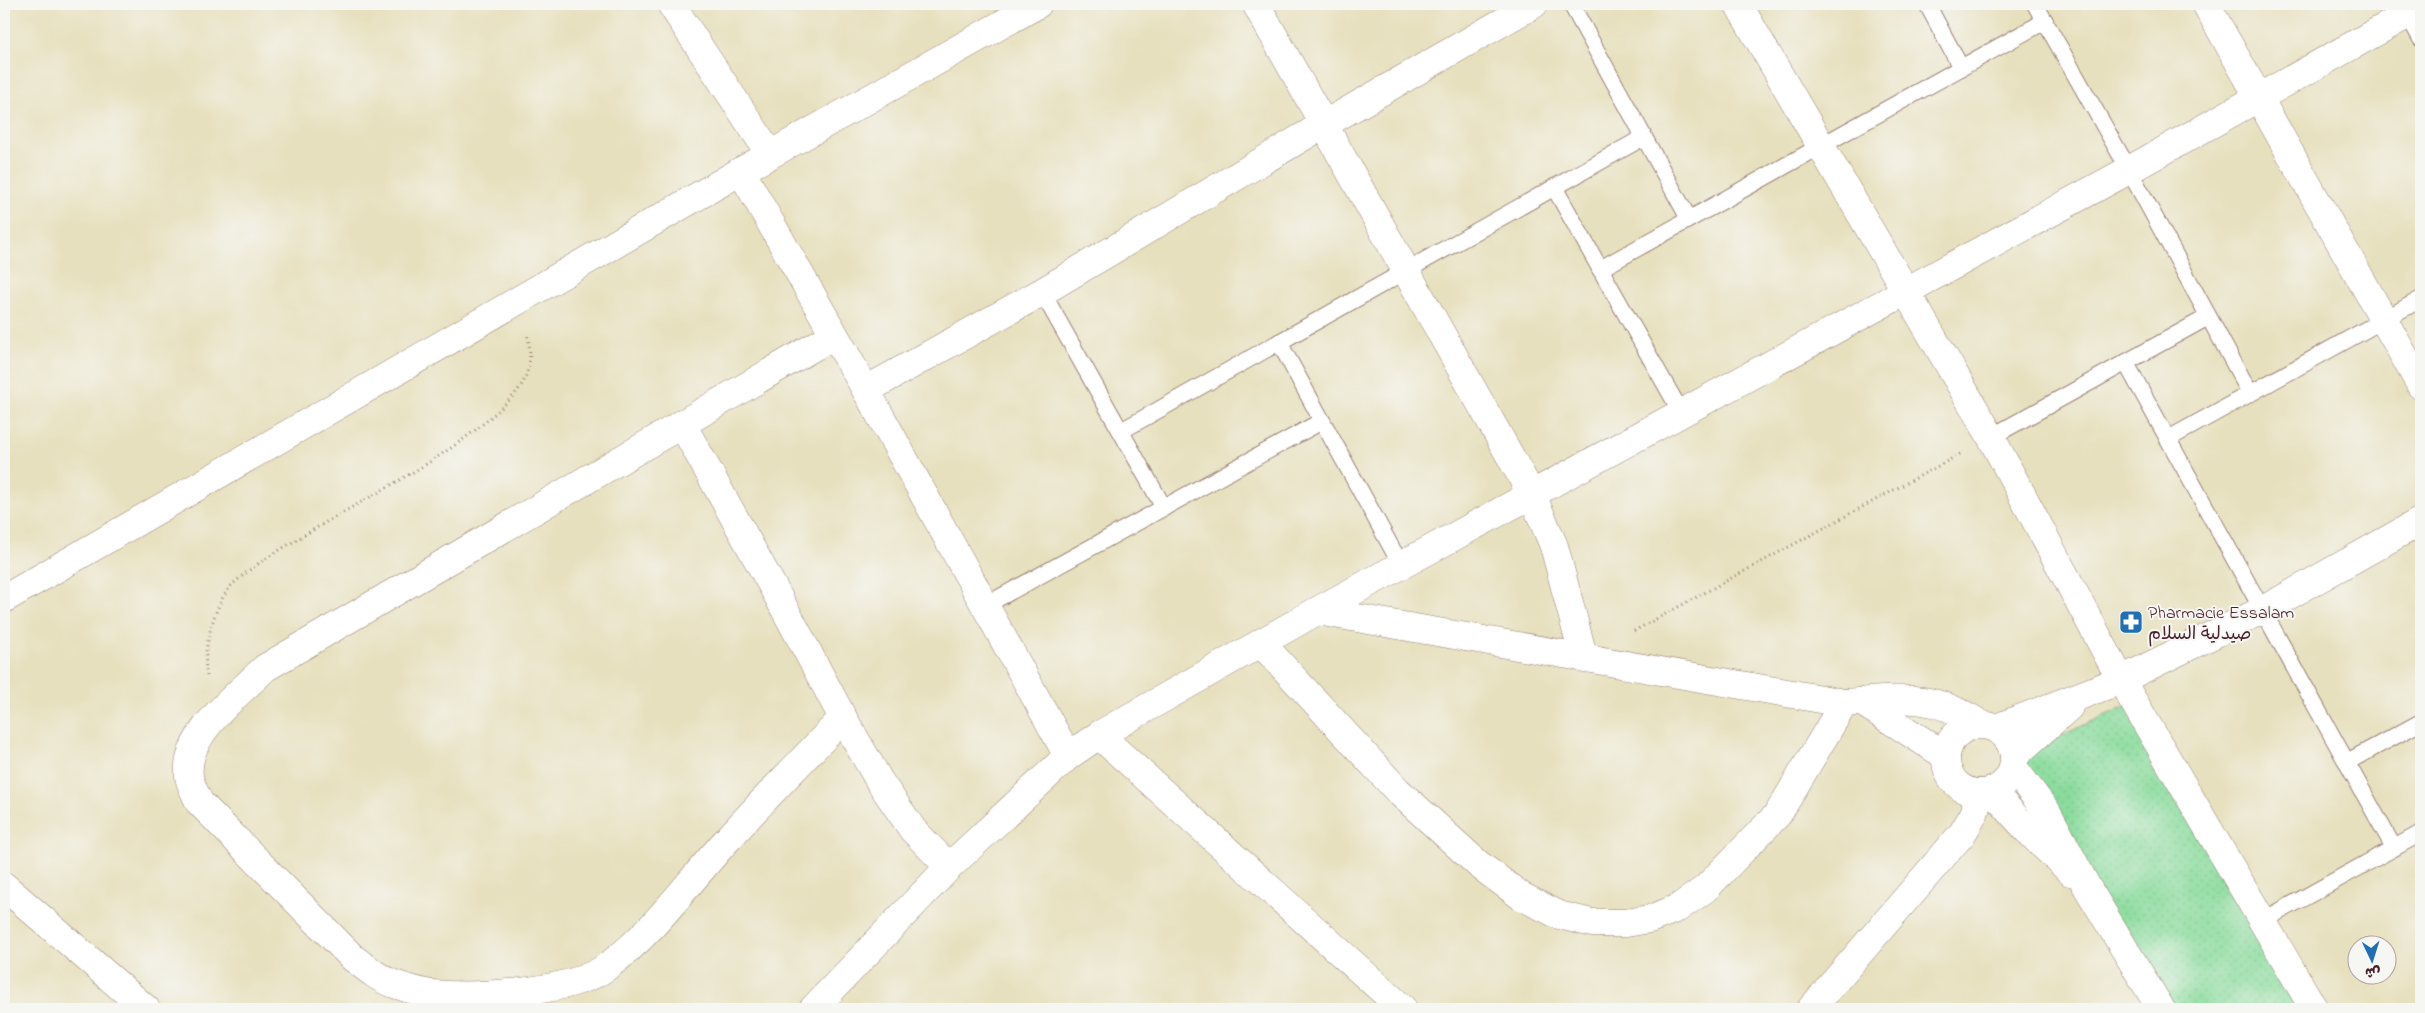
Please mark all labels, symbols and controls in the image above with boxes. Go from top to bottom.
place label: Pharmacie Essalam صيدلية السلام [2148,601,2294,648]
pharmacy icon: Pharmacie Essalam صيدلية السلام [2118,609,2144,635]
north arrow [2348,936,2398,986]
text: ش [2364,960,2381,982]

